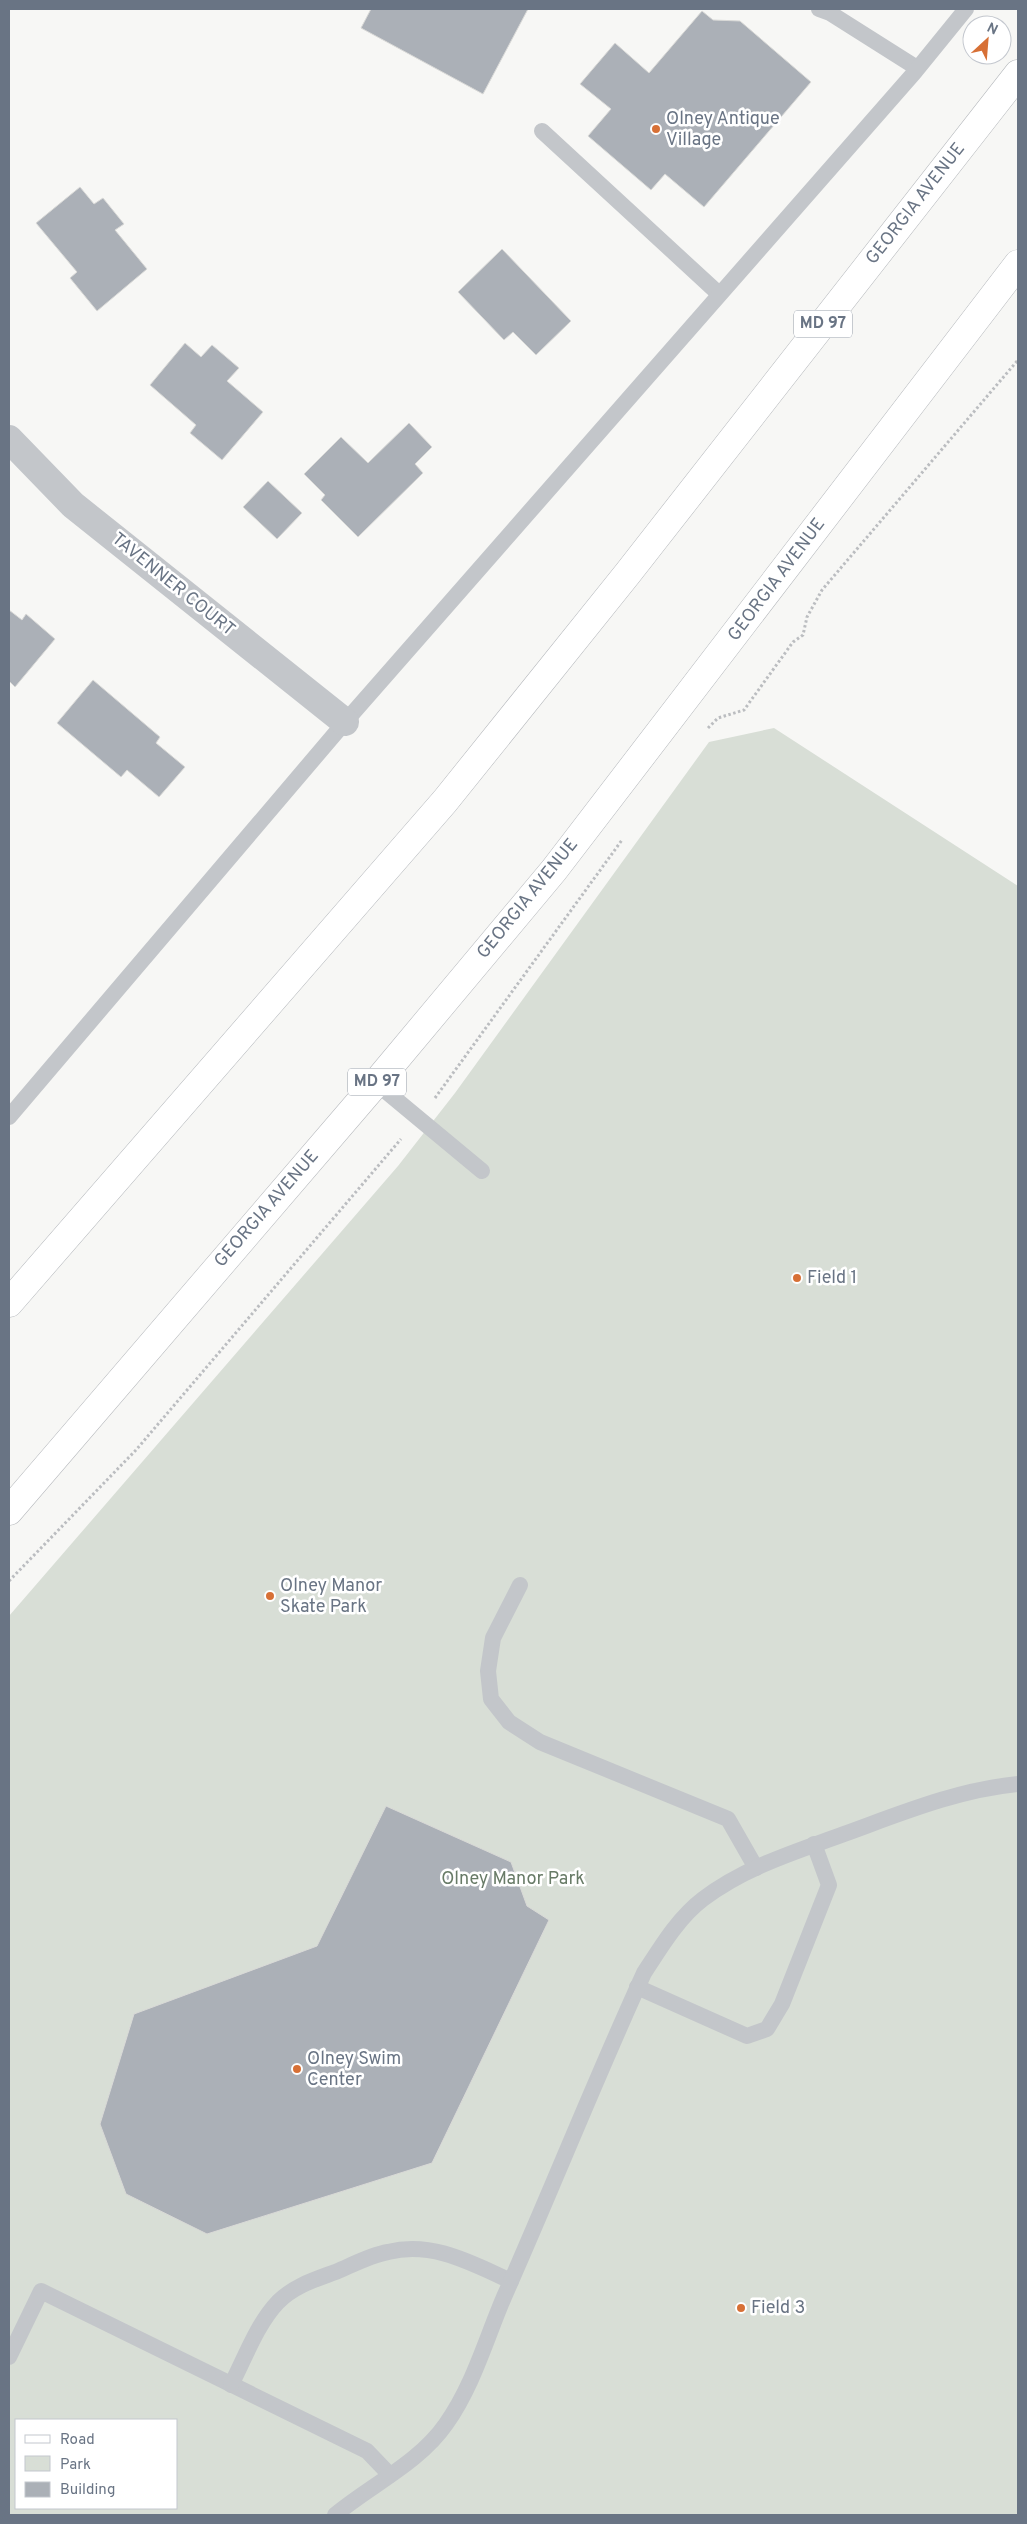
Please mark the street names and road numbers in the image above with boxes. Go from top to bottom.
street label: GEORGIA AVENUE [861,138,971,270]
road number: MD 97 [794,310,852,338]
street label: GEORGIA AVENUE [723,514,831,646]
street label: TAVENNER COURT [107,528,239,642]
street label: GEORGIA AVENUE [472,834,584,964]
road number: MD 97 [348,1068,406,1096]
street label: GEORGIA AVENUE [210,1145,324,1273]

